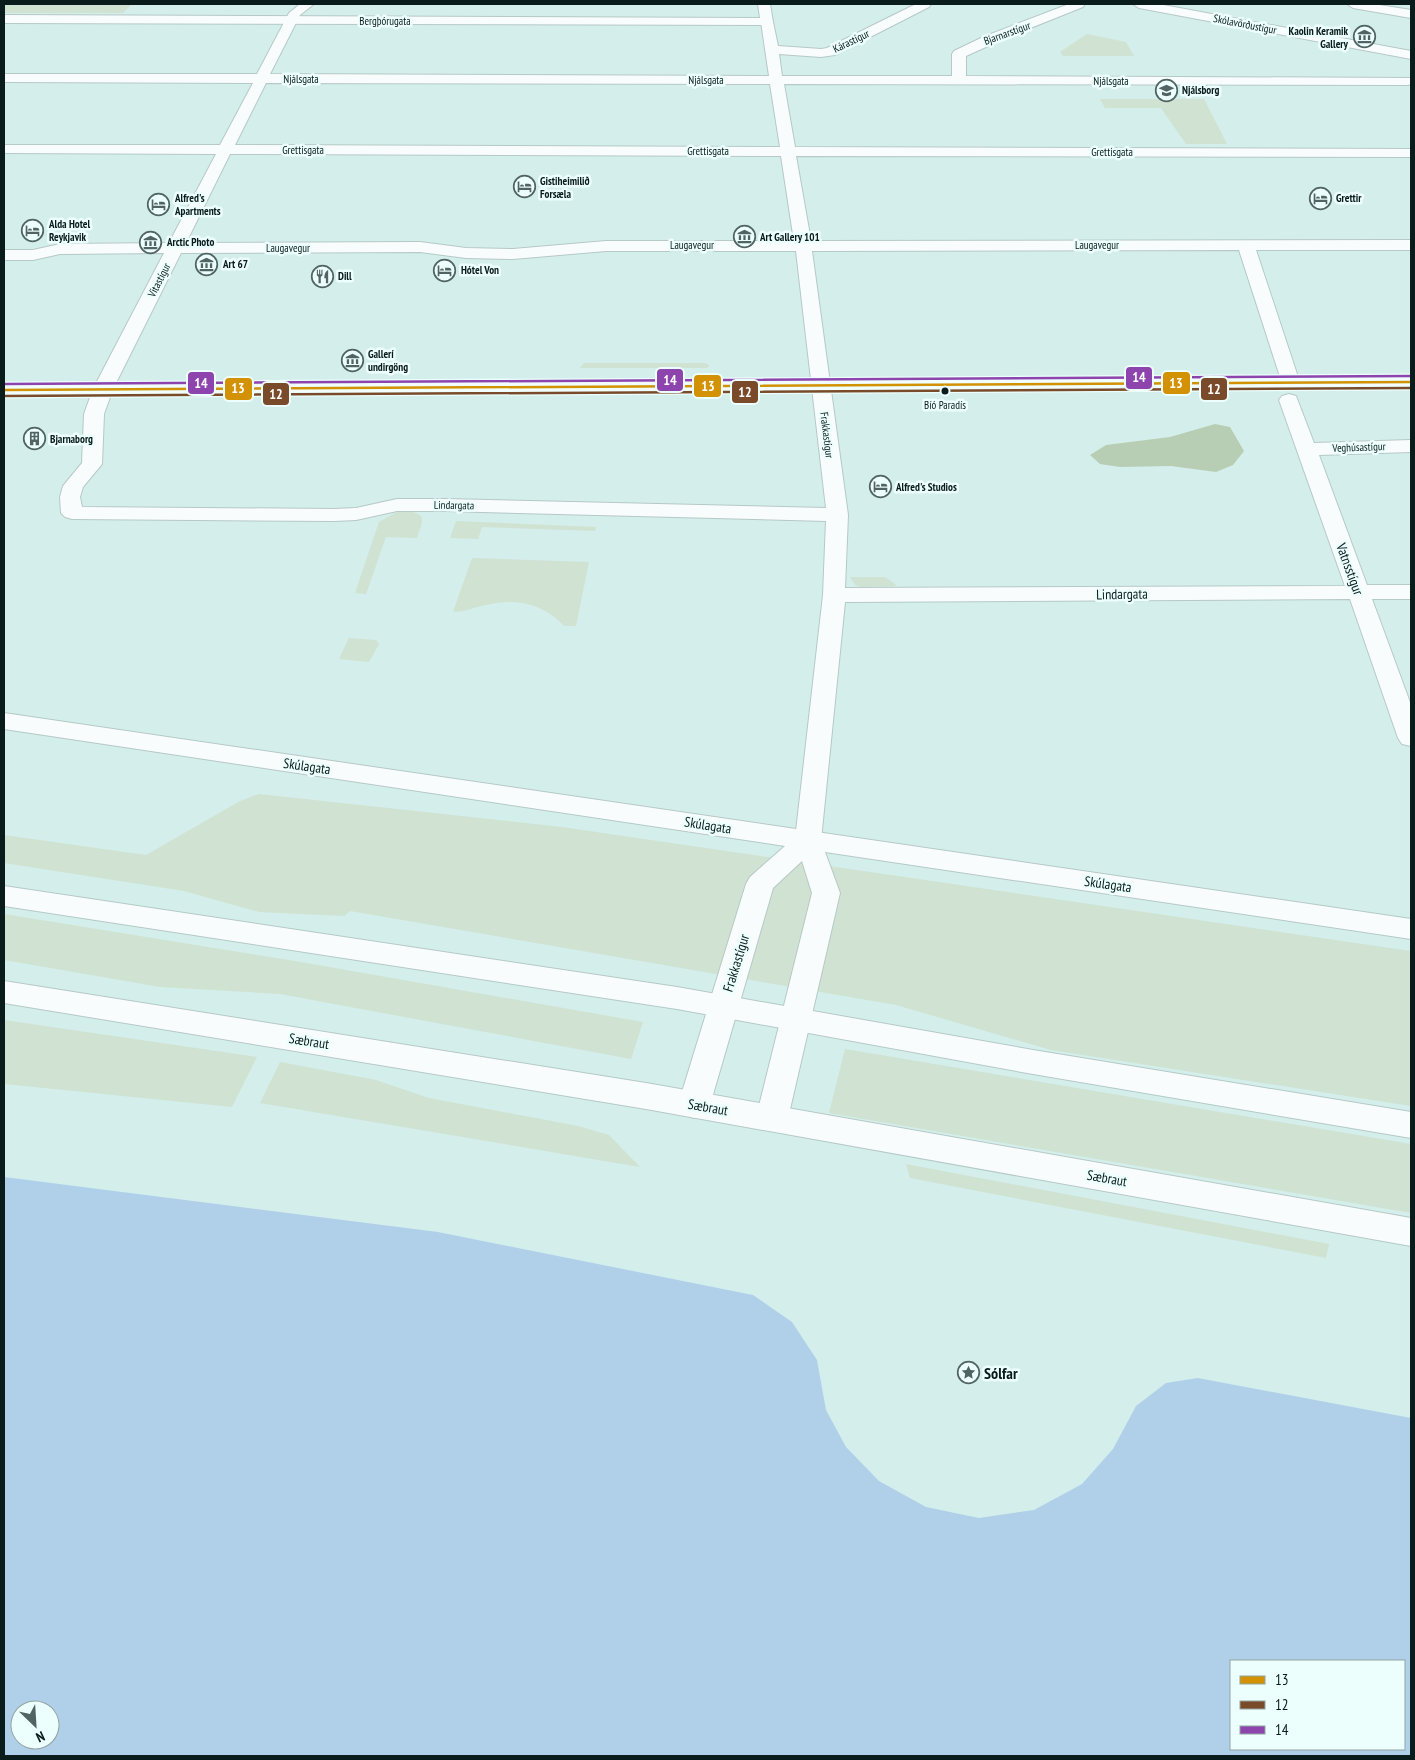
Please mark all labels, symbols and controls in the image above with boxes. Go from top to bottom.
street label: Skólavörðustígur [1212,11,1278,37]
street label: Bergþórugata [359,14,411,28]
street label: Bjarnarstígur [982,18,1032,48]
place label: Kaolin Keramik Gallery [1289,24,1349,51]
museum icon: Kaolin Keramik Gallery [1352,25,1376,49]
street label: Kárastígur [830,26,872,56]
street label: Njálsgata [283,72,319,86]
street label: Njálsgata [688,73,724,87]
street label: Njálsgata [1093,74,1129,88]
school or university icon: Njálsborg [1154,78,1178,102]
place label: Njálsborg [1182,83,1219,97]
street label: Grettisgata [282,143,324,157]
street label: Grettisgata [687,144,729,158]
street label: Grettisgata [1091,145,1133,159]
place label: Gistiheimilið Forsæla [540,174,590,201]
hotel icon: Gistiheimilið Forsæla [512,175,536,199]
hotel icon: Grettir [1308,186,1332,210]
place label: Alfred's Apartments [174,191,221,218]
place label: Grettir [1336,191,1362,205]
hotel icon: Alfred's Apartments [147,192,171,216]
place label: Alda Hotel Reykjavik [48,217,91,244]
hotel icon: Alda Hotel Reykjavik [21,218,45,242]
museum icon: Art Gallery 101 [732,225,756,249]
museum icon: Arctic Photo [139,230,163,254]
place label: Art Gallery 101 [759,230,820,244]
place label: Arctic Photo [166,235,214,249]
street label: Laugavegur [670,238,714,252]
street label: Laugavegur [1075,238,1119,252]
street label: Laugavegur [266,241,310,255]
museum icon: Art 67 [195,252,219,276]
place label: Art 67 [222,257,248,271]
hotel icon: Hótel Von [433,258,457,282]
street label: Vitastígur [144,261,174,300]
place label: Hótel Von [461,263,499,277]
restaurant icon: Dill [310,264,334,288]
place label: Dill [338,269,352,283]
place label: Gallerí undirgöng [368,347,408,374]
museum icon: Gallerí undirgöng [340,348,364,372]
line badge: 14 [1125,366,1153,390]
line badge: 14 [656,368,684,392]
text: 14 [1132,368,1146,386]
line badge: 14 [187,371,215,395]
text: 14 [663,371,677,389]
line badge: 13 [1162,371,1191,395]
text: 14 [194,374,208,392]
line badge: 13 [693,374,722,398]
text: 13 [1169,374,1183,392]
line badge: 13 [224,377,253,401]
text: 13 [701,377,715,395]
line badge: 12 [1200,377,1228,401]
text: 13 [231,379,245,397]
line badge: 12 [731,380,759,404]
text: 12 [1207,380,1221,398]
line badge: 12 [262,382,290,406]
text: 12 [738,383,752,401]
text: 12 [269,385,283,403]
marker: Bíó Paradís [940,386,950,396]
place label: Bíó Paradís [924,398,966,412]
street label: Frakkastígur [817,411,837,459]
building icon: Bjarnaborg [22,427,46,451]
place label: Bjarnaborg [50,432,93,446]
street label: Veghúsastígur [1331,439,1386,455]
hotel icon: Alfred's Studios [868,475,892,499]
place label: Alfred's Studios [895,480,957,494]
street label: Lindargata [434,498,474,512]
street label: Vatnsstígur [1332,540,1368,598]
street label: Lindargata [1096,585,1148,603]
street label: Skúlagata [282,754,332,778]
street label: Skúlagata [683,812,733,838]
street label: Skúlagata [1083,872,1133,896]
street label: Frakkastígur [719,932,753,994]
street label: Sæbraut [288,1029,331,1053]
street label: Sæbraut [687,1095,730,1119]
street label: Sæbraut [1086,1166,1129,1190]
place icon: Sólfar [956,1361,980,1385]
place label: Sólfar [984,1363,1018,1383]
legend [1230,1660,1405,1750]
text: 13 [1275,1670,1289,1689]
text: 12 [1275,1695,1289,1714]
north arrow [10,1700,60,1750]
text: 14 [1275,1720,1289,1739]
text: N [33,1727,48,1747]

